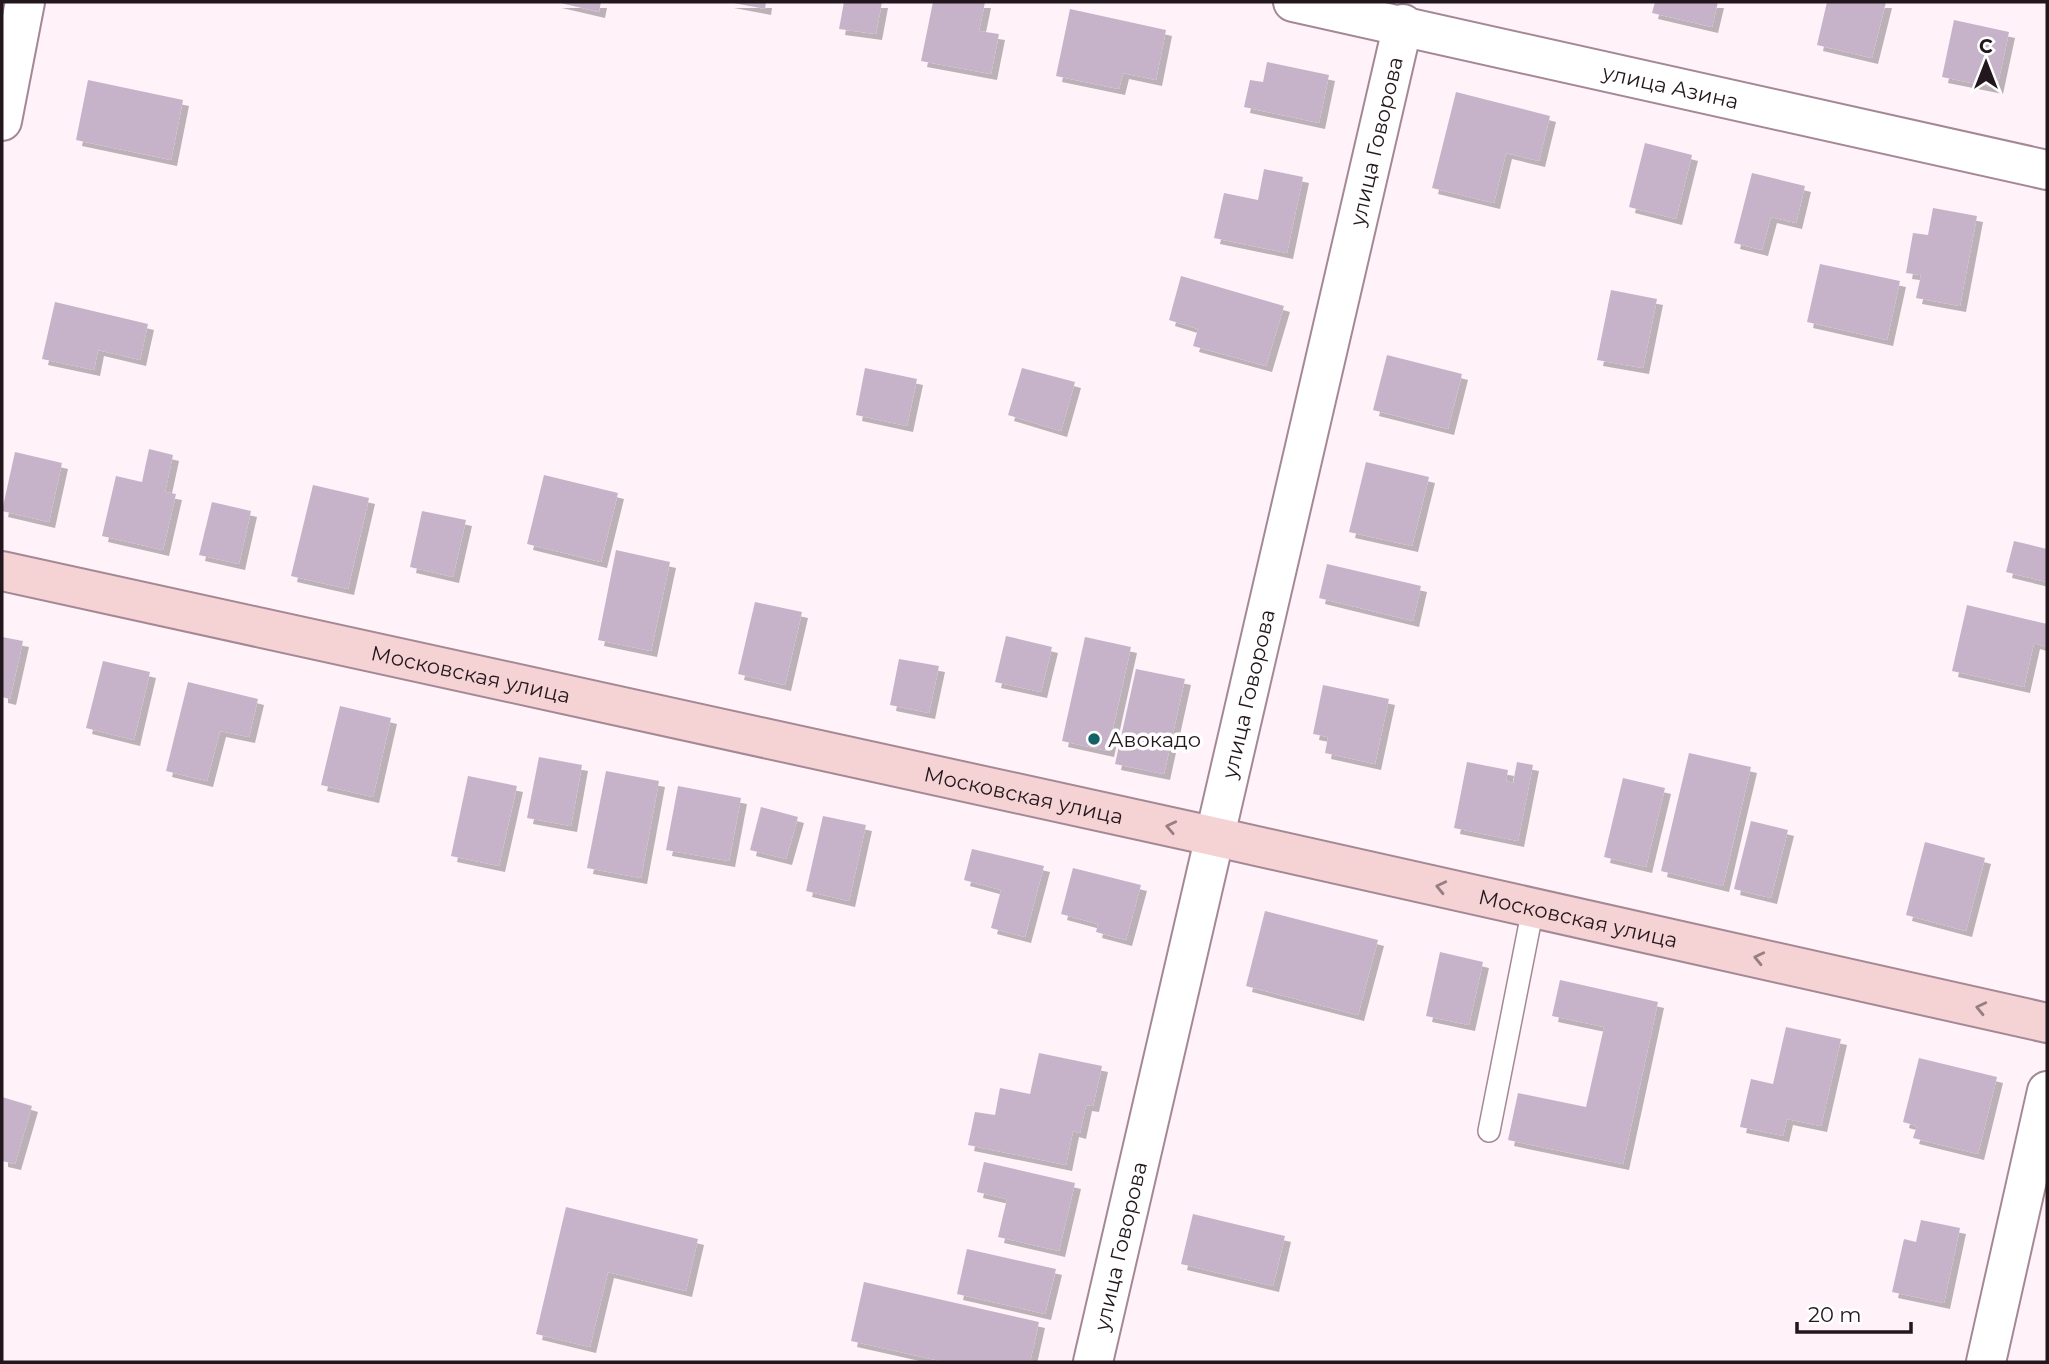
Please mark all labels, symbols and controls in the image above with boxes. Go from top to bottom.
north arrow [1951,28,2021,98]
text: С [1979,35,1993,58]
street label: улица Говорова [1344,54,1408,229]
street label: улица Азина [1599,59,1741,113]
street label: улица Говорова [1216,607,1280,782]
street label: Московская улица [369,640,573,708]
place label: Авокадо [1108,727,1201,752]
marker: Авокадо [1086,731,1102,747]
street label: Московская улица [922,761,1126,829]
one-way arrow [1165,821,1177,836]
one-way arrow [1435,881,1447,896]
street label: Московская улица [1476,884,1680,952]
one-way arrow [1753,952,1765,967]
one-way arrow [1975,1002,1987,1017]
street label: улица Говорова [1088,1159,1152,1334]
scale bar [1797,1290,1911,1334]
text: 20 m [1808,1302,1862,1327]

